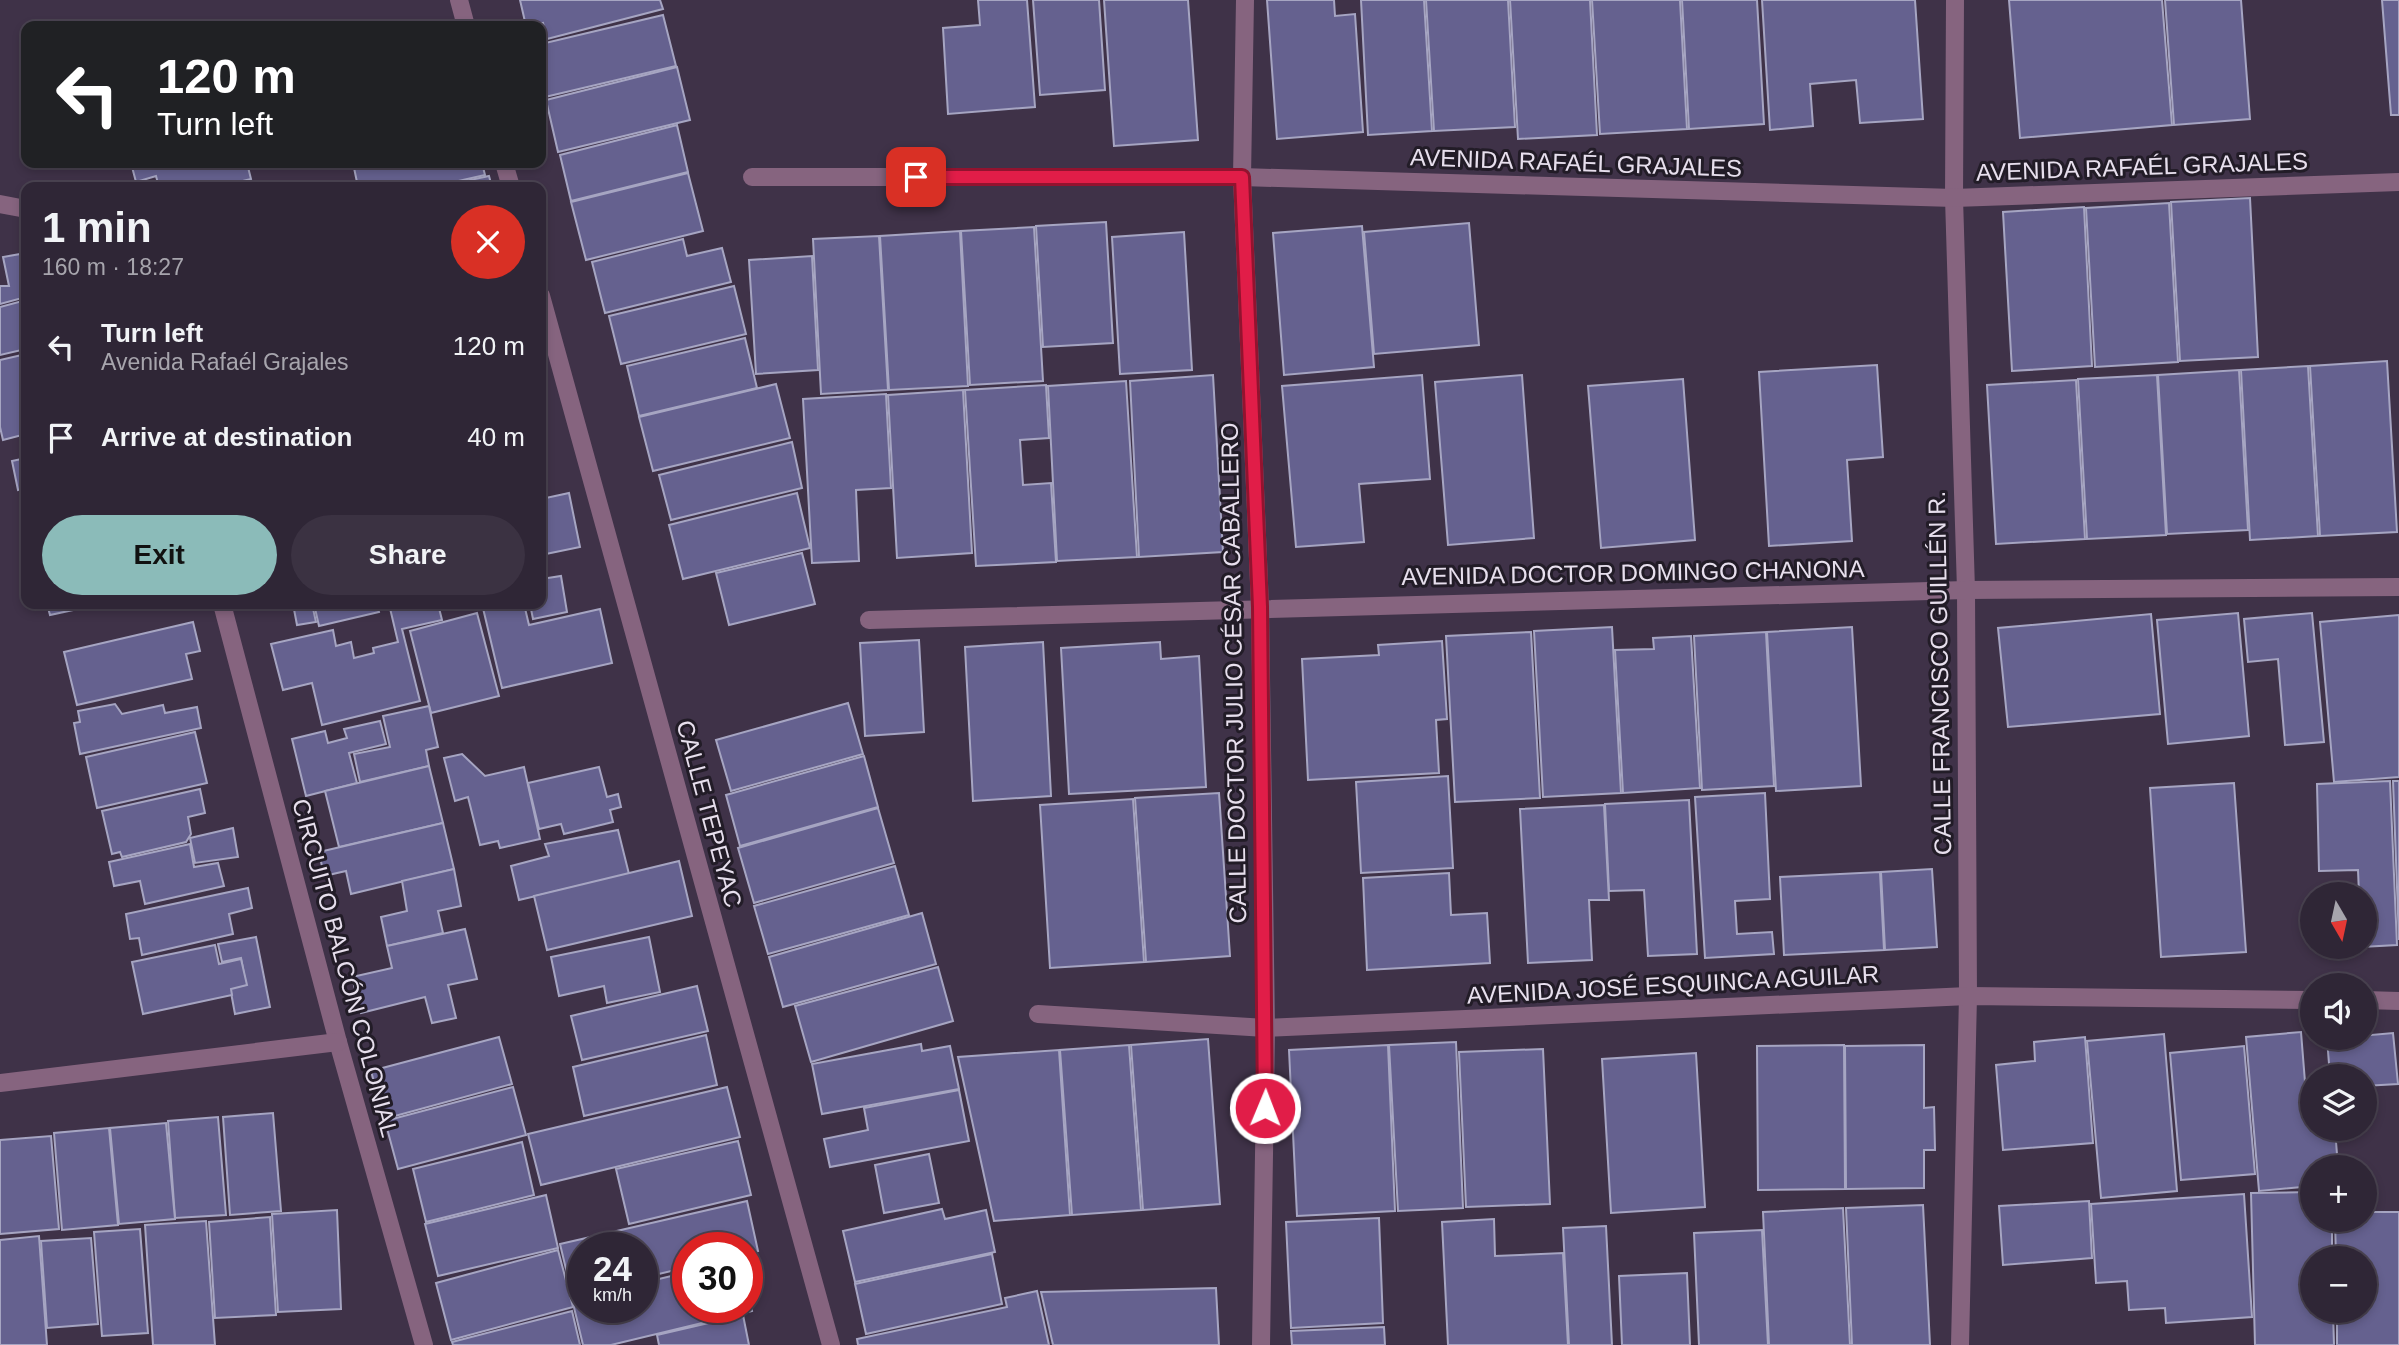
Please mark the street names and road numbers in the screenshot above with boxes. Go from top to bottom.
street label: AVENIDA RAFAÉL GRAJALES [1410,143,1742,182]
street label: AVENIDA RAFAÉL GRAJALES [1976,147,2308,186]
street label: CALLE DOCTOR JULIO CÉSAR CABALLERO [1216,422,1251,924]
street label: CALLE FRANCISCO GUILLÉN R. [1923,491,1956,855]
street label: AVENIDA DOCTOR DOMINGO CHANONA [1401,555,1865,590]
street label: CALLE TEPEYAC [672,717,747,910]
street label: CIRCUITO BALCÓN COLONIAL [287,796,404,1140]
street label: AVENIDA JOSÉ ESQUINCA AGUILAR [1466,960,1880,1009]

